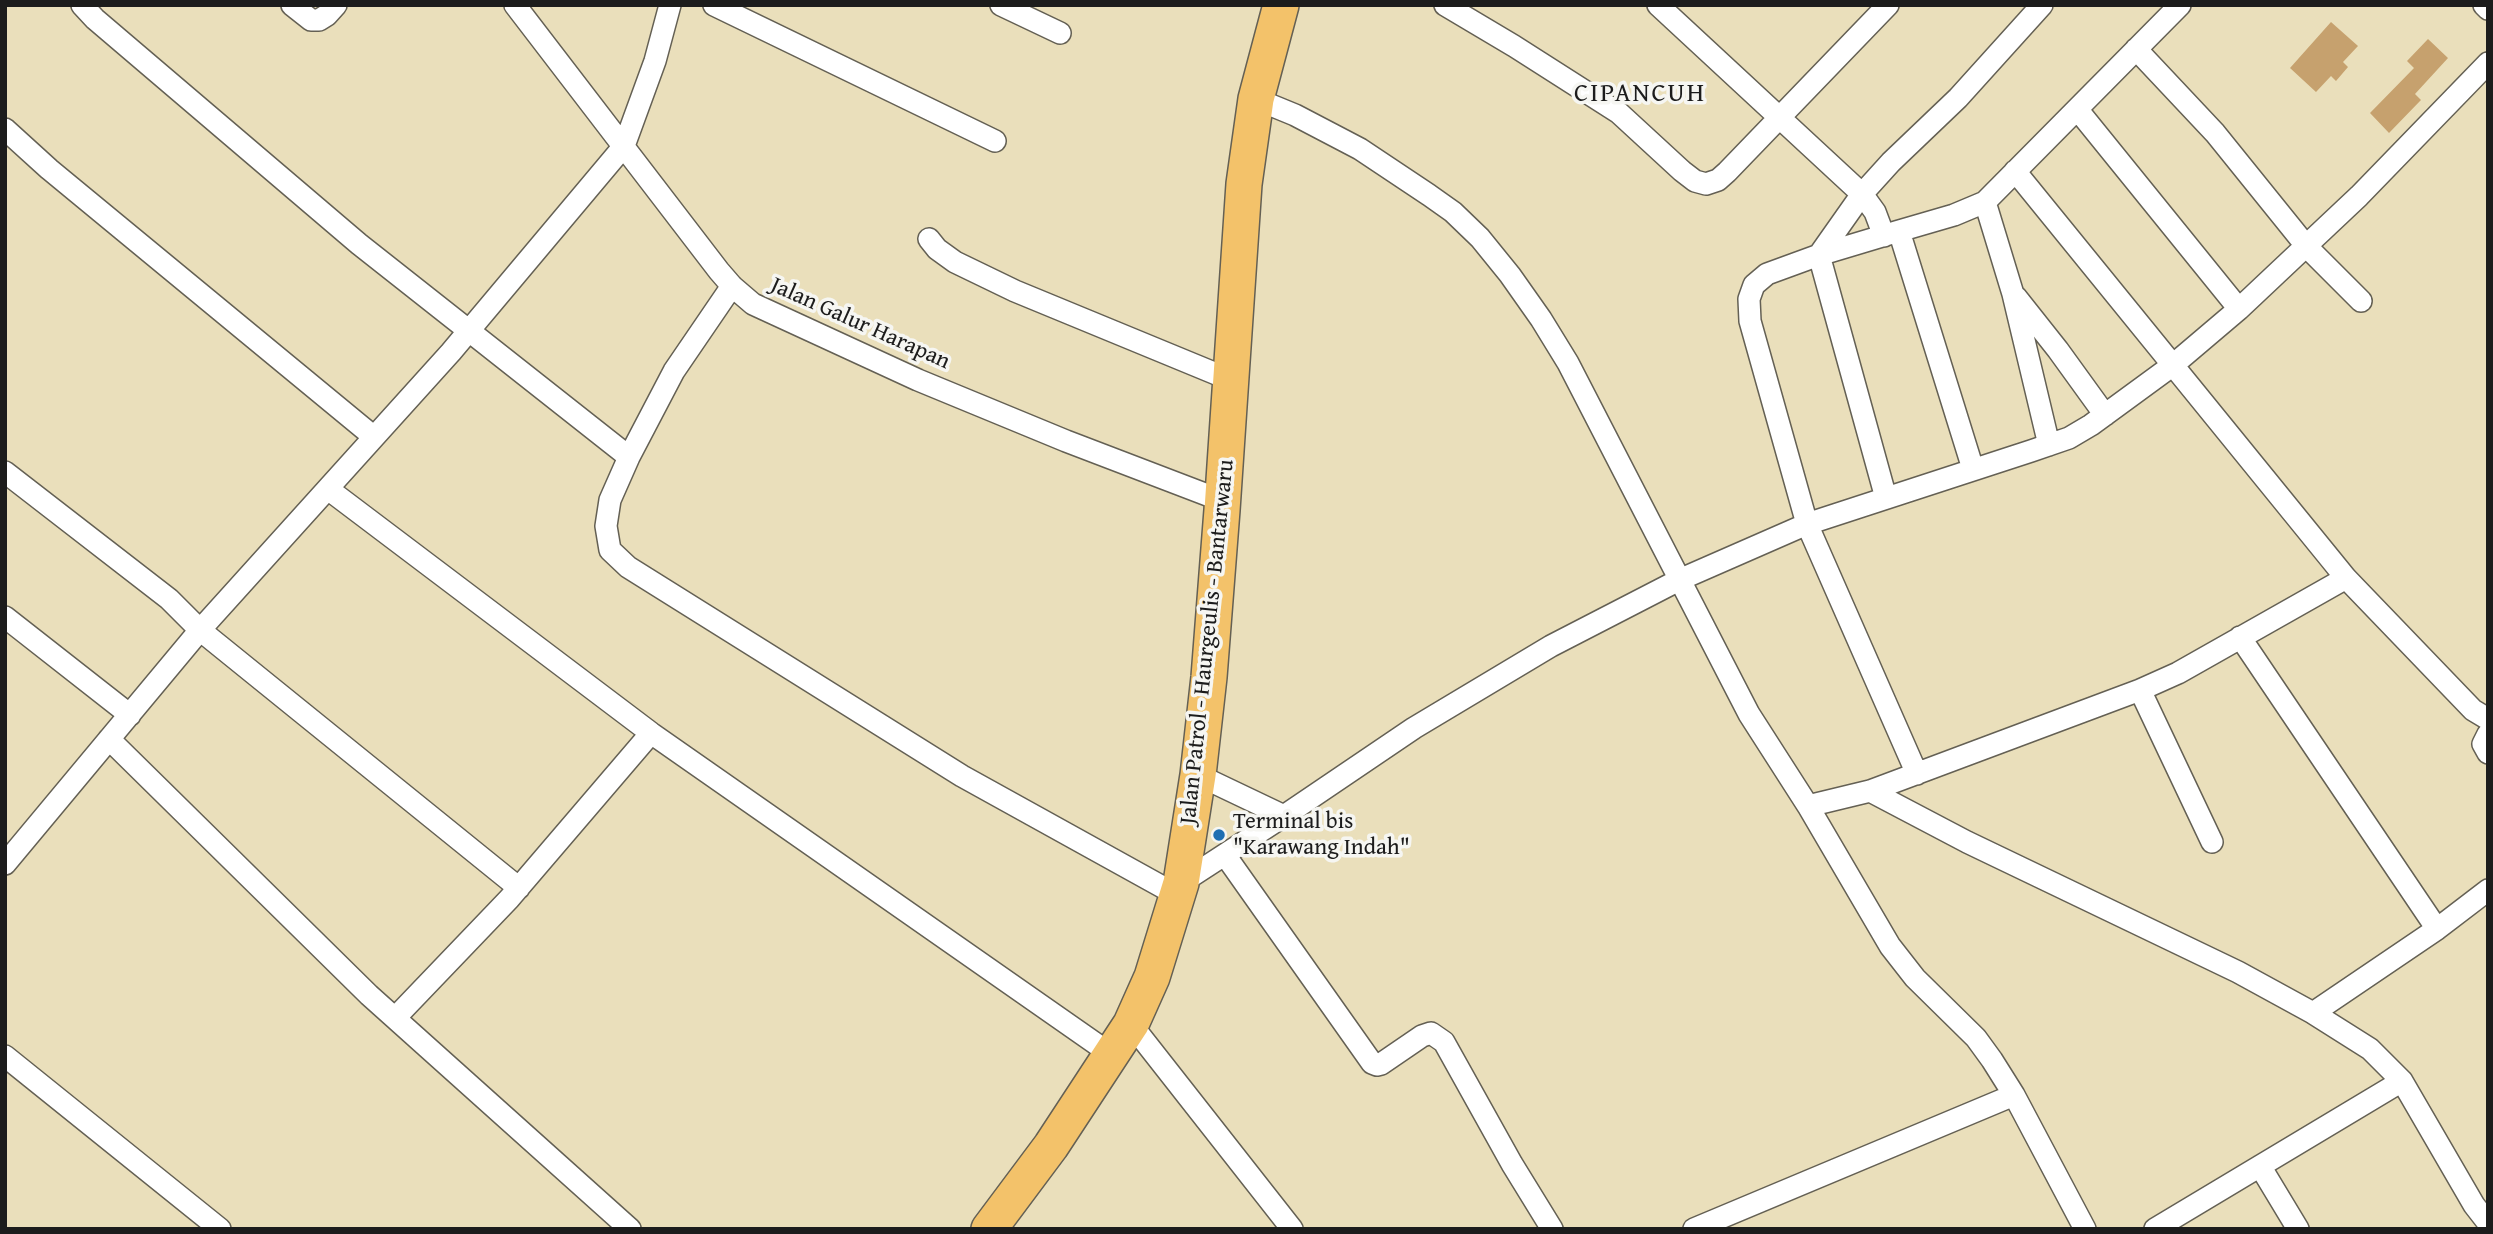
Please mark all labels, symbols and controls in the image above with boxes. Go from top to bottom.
district label: CIPANCUH [1575,78,1705,110]
street label: Jalan Galur Harapan [766,272,954,376]
street label: Jalan Patrol - Haurgeulis - Bantarwaru [1175,458,1241,826]
place label: Terminal bis "Karawang Indah" [1233,808,1410,862]
marker: Terminal bis "Karawang Indah" [1211,827,1227,843]

